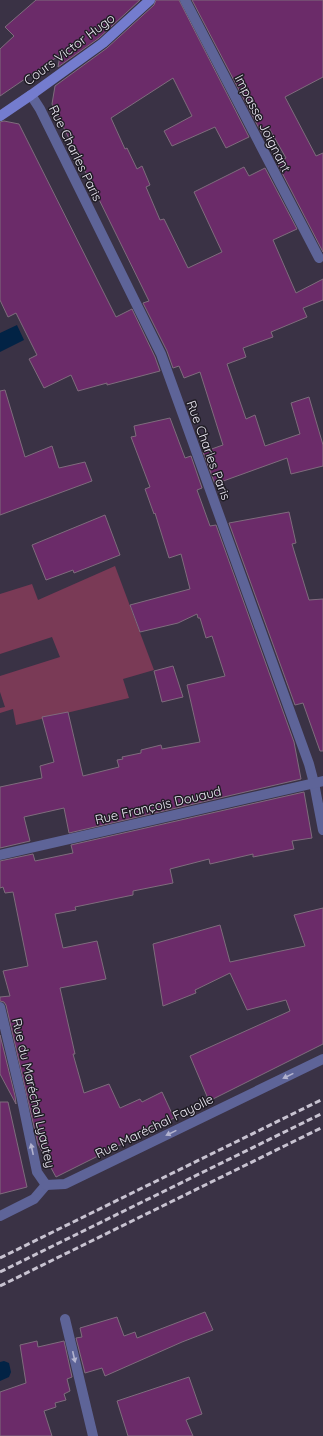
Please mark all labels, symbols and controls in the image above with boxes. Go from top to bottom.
street label: Cours Victor Hugo [20,10,118,88]
street label: Impasse Joignant [231,71,295,175]
street label: Rue Charles Paris [46,102,106,204]
street label: Rue Charles Paris [184,398,234,502]
street label: Rue François Douaud [93,783,223,827]
street label: Rue du Maréchal Lyautey [9,1017,59,1169]
one-way arrow [282,1073,294,1079]
street label: Rue Maréchal Fayolle [92,1090,216,1162]
one-way arrow [165,1130,177,1136]
one-way arrow [29,1143,35,1155]
one-way arrow [72,1351,78,1363]

